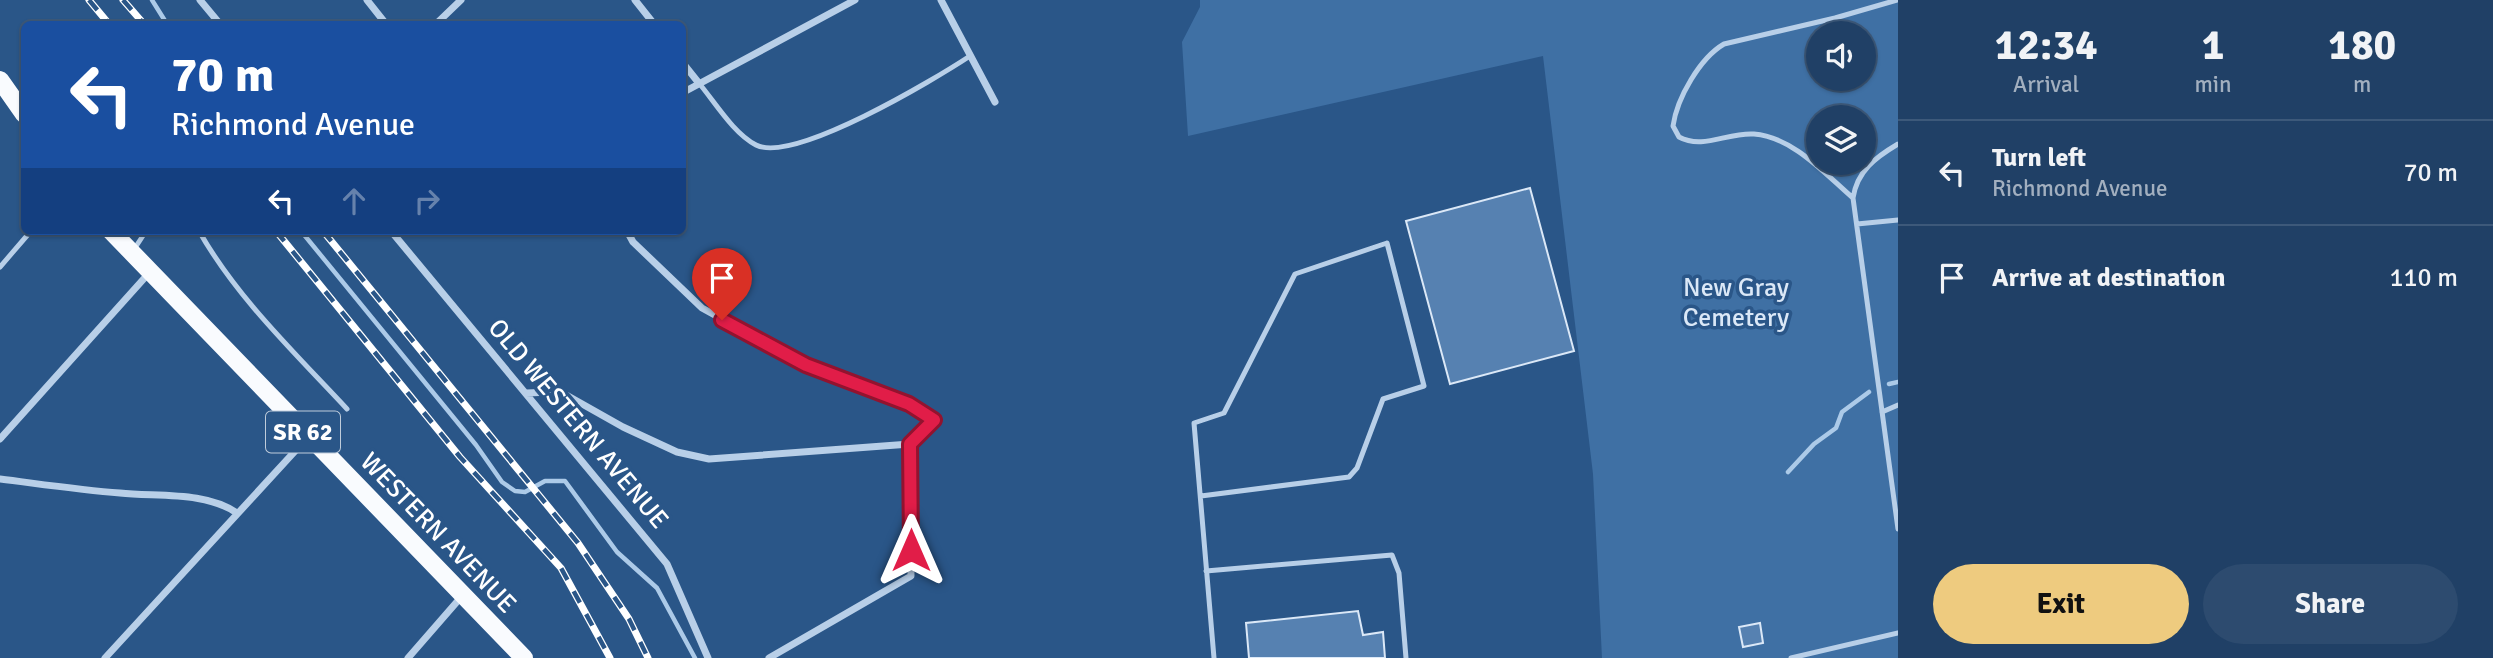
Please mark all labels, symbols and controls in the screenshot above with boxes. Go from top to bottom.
text: 12:34 [1995,20,2098,71]
text: 1 [2202,20,2224,71]
text: 180 [2328,20,2396,71]
map controls [1806,21,1876,175]
button: sound [1806,21,1876,91]
text: 70 m [171,45,274,105]
icon: left [56,49,147,140]
text: Arrival [2013,70,2079,99]
text: min [2194,70,2232,99]
text: m [2353,70,2371,99]
text: Richmond Avenue [171,105,415,144]
button: layers [1806,105,1876,175]
text: Turn left [1992,142,2086,174]
icon: left [1933,154,1971,192]
text: 70 m [2403,157,2458,189]
text: Richmond Avenue [1992,174,2167,203]
icon: left [262,182,300,220]
icon: ahead [335,182,373,220]
icon: right [408,182,446,220]
pin [692,248,752,320]
icon: arrive [703,259,741,297]
icon: arrive [1933,259,1971,297]
text: Arrive at destination [1992,262,2225,294]
text: 110 m [2389,262,2458,294]
park label: New Gray Cemetery [1683,272,1789,334]
street label: OLD WESTERN AVENUE [481,313,675,535]
road number: SR 62 [266,412,340,452]
street label: WESTERN AVENUE [353,446,523,620]
position arrow [874,513,948,587]
button: Exit [1933,564,2189,644]
button: Share [2203,564,2458,644]

